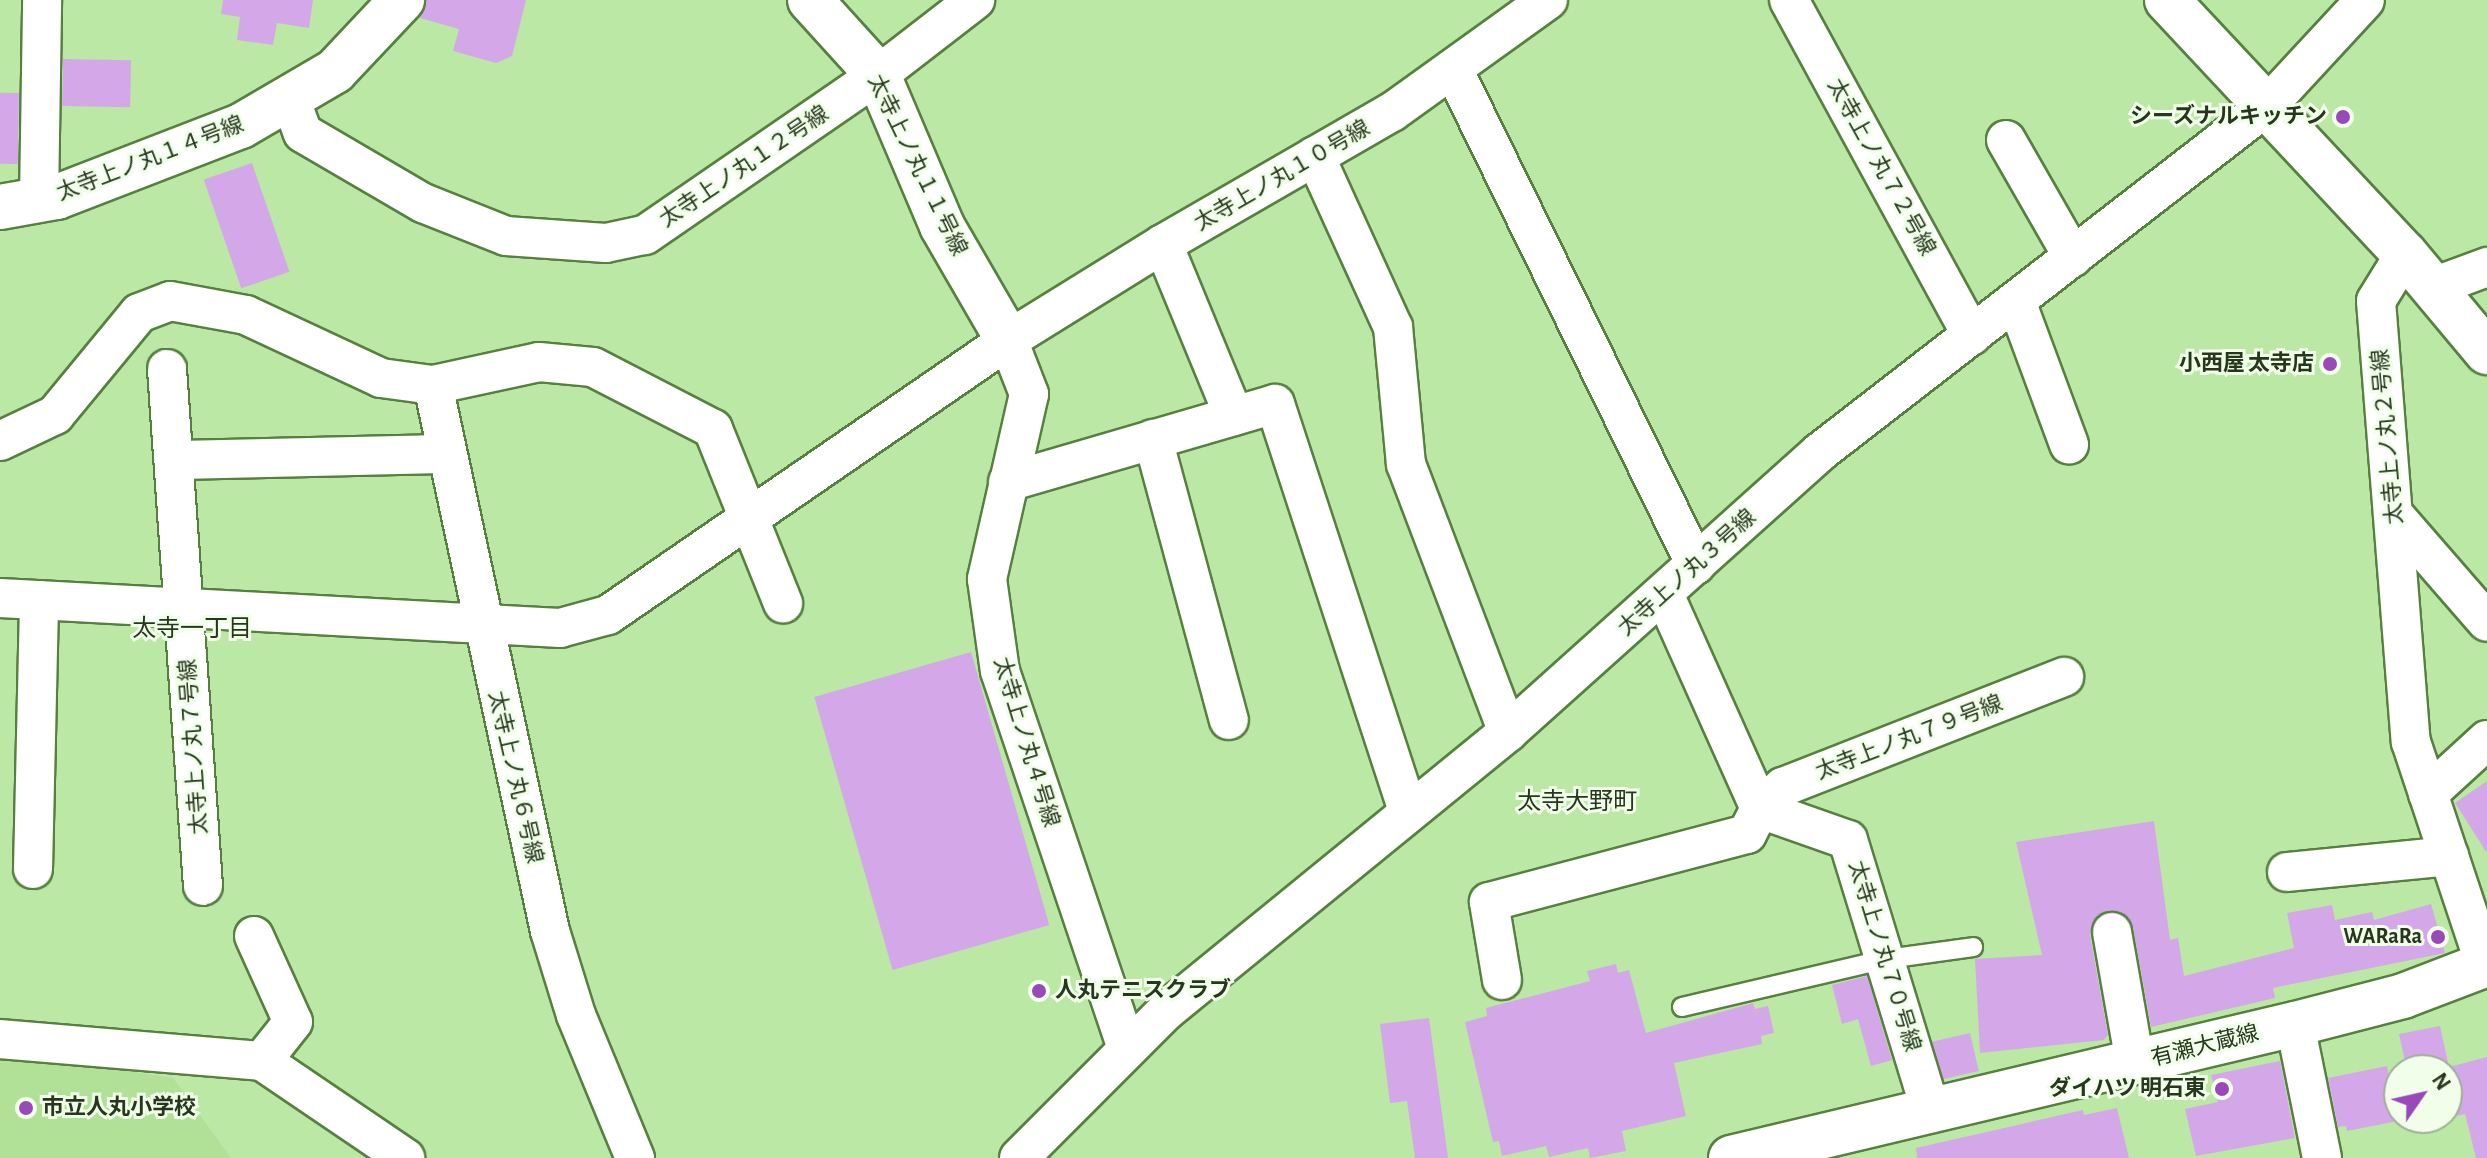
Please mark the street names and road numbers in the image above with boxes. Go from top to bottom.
street label: 太寺上ノ丸１１号線 [862,70,972,260]
street label: 太寺上ノ丸７２号線 [1821,74,1941,260]
street label: 太寺上ノ丸１２号線 [655,101,833,233]
street label: 太寺上ノ丸１４号線 [53,111,247,207]
street label: 太寺上ノ丸１０号線 [1190,115,1374,237]
street label: 太寺上ノ丸２号線 [2367,348,2409,526]
street label: 太寺上ノ丸３号線 [1613,504,1761,642]
street label: 太寺上ノ丸４号線 [988,654,1064,830]
street label: 太寺上ノ丸７号線 [175,658,213,836]
street label: 太寺上ノ丸６号線 [482,688,548,866]
street label: 太寺上ノ丸７９号線 [1812,690,2006,786]
street label: 太寺上ノ丸７０号線 [1842,857,1926,1055]
street label: 有瀬大蔵線 [2148,1020,2262,1072]

